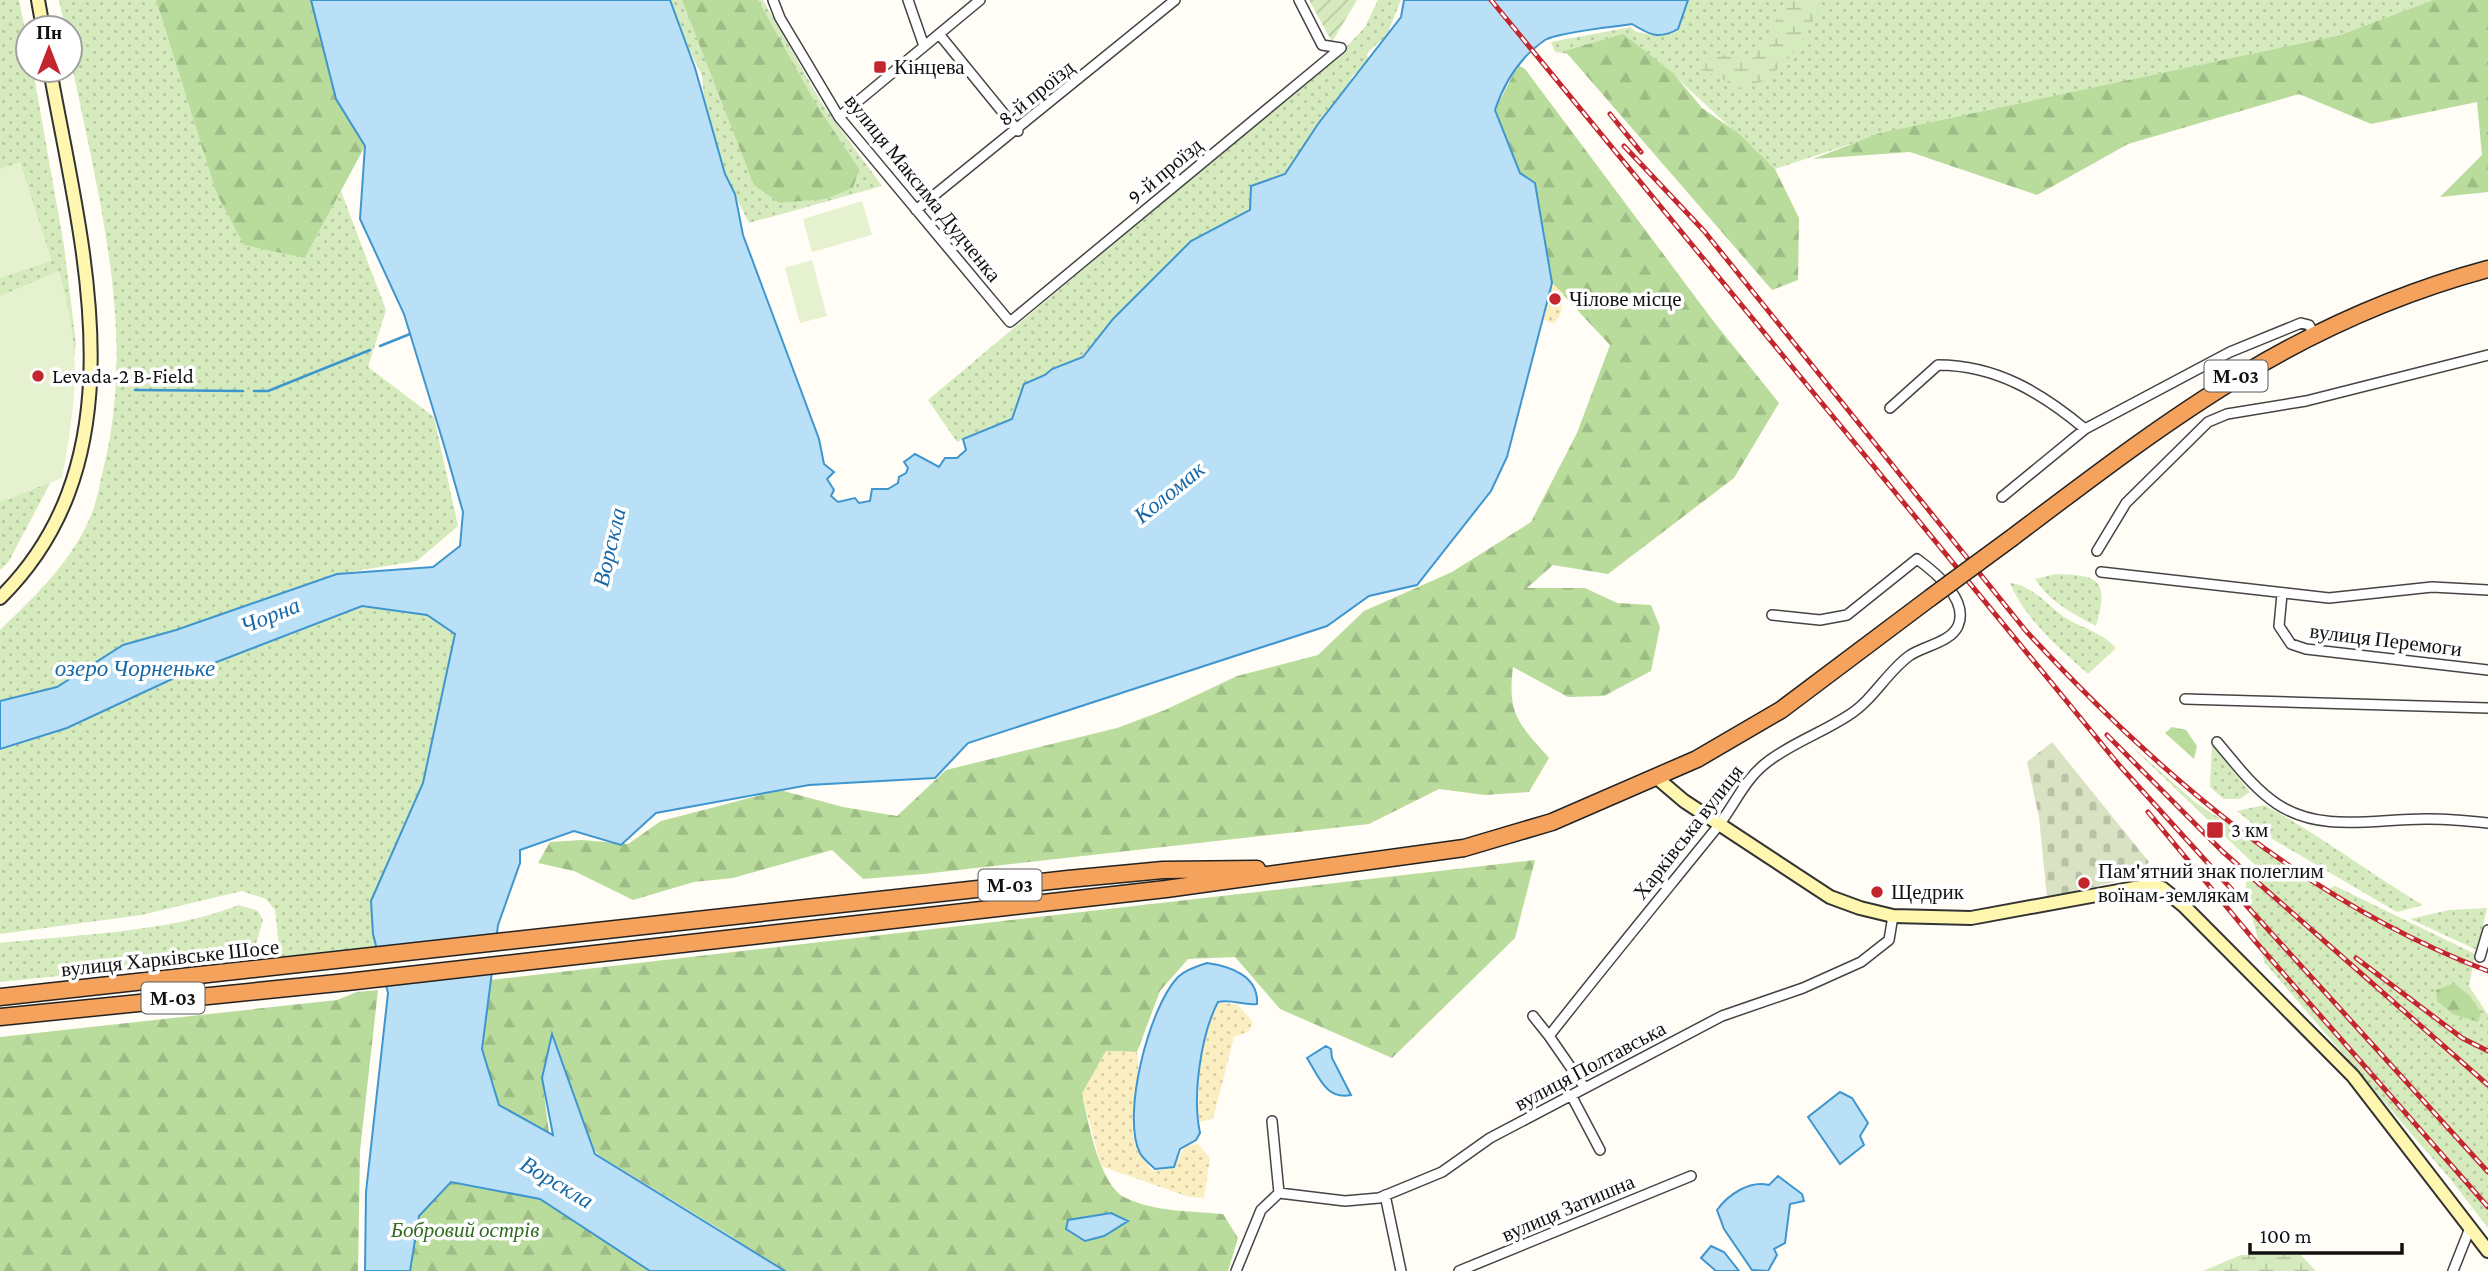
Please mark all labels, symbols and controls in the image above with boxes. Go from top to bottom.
north arrow [14,14,84,84]
text: Пн [36,22,62,43]
place label: Кінцева [894,55,965,79]
street label: 8-й проїзд [993,55,1079,131]
marker: Кінцева [872,59,888,75]
street label: вулиця Максима Дудченка [840,89,1007,287]
street label: 9-й проїзд [1123,133,1207,209]
place label: Чілове місце [1569,287,1682,311]
marker: Чілове місце [1547,291,1563,307]
road number: М-03 [2204,360,2268,392]
place label: Levada-2 B-Field [52,364,194,388]
marker: Levada-2 B-Field [30,368,46,384]
water label: Коломак [1128,456,1210,529]
water label: Ворскла [587,505,631,589]
water label: Чорна [236,591,304,639]
street label: вулиця Перемоги [2308,619,2464,661]
water label: озеро Чорненьке [55,655,215,681]
street label: Харківська вулиця [1628,760,1748,904]
place label: 3 км [2231,818,2268,842]
marker: 3 км [2205,820,2225,840]
place label: Пам'ятний знак полеглим воїнам-землякам [2098,859,2324,907]
road number: М-03 [978,870,1042,900]
marker: Пам'ятний знак полеглим воїнам-землякам [2076,875,2092,891]
place label: Щедрик [1891,880,1965,904]
marker: Щедрик [1869,884,1885,900]
street label: вулиця Харківське Шосе [60,935,280,981]
road number: М-03 [142,982,204,1014]
street label: вулиця Полтавська [1510,1016,1670,1116]
water label: Ворскла [516,1150,598,1214]
street label: вулиця Затишна [1498,1169,1639,1247]
scale bar [2250,1212,2402,1256]
park label: Бобровий острів [390,1218,539,1242]
text: 100 m [2260,1224,2312,1248]

